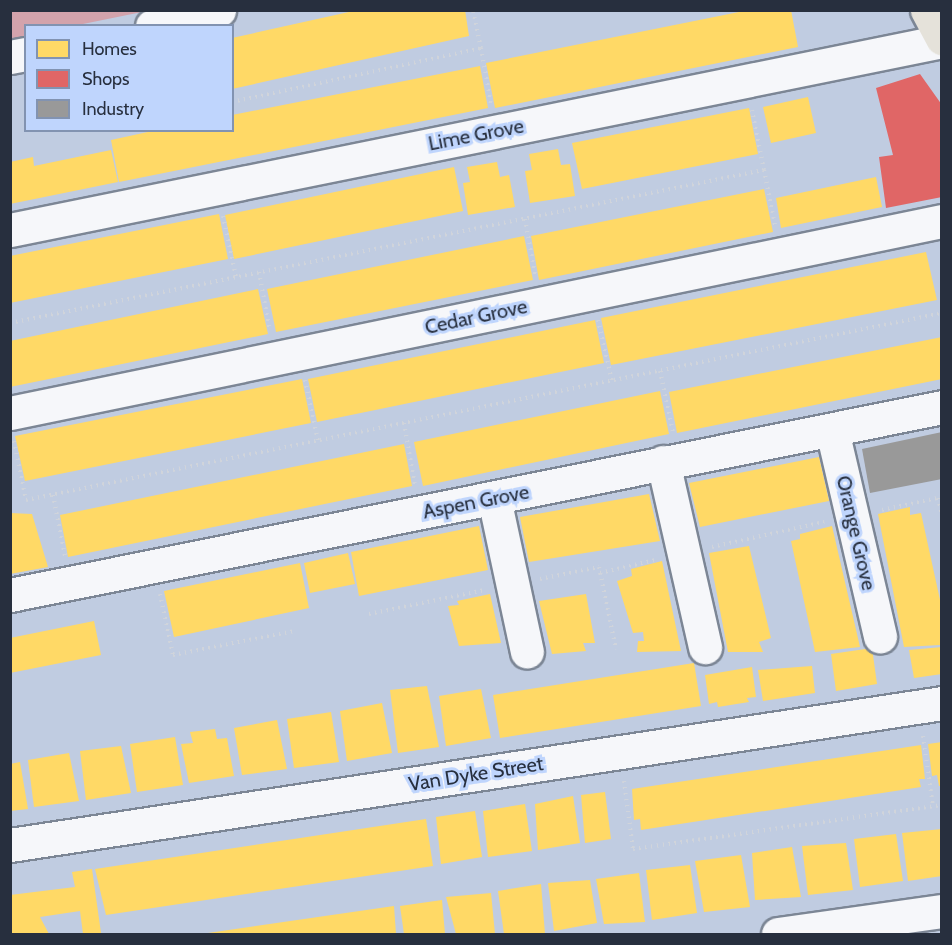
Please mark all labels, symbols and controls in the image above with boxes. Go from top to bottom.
legend [24,24,234,132]
text: Homes [82,38,137,60]
text: Shops [82,68,130,90]
text: Industry [82,98,144,120]
street label: Lime Grove [426,114,526,156]
street label: Cedar Grove [423,294,529,340]
street label: Orange Grove [831,473,881,593]
street label: Aspen Grove [421,480,531,524]
street label: Van Dyke Street [407,752,545,796]

